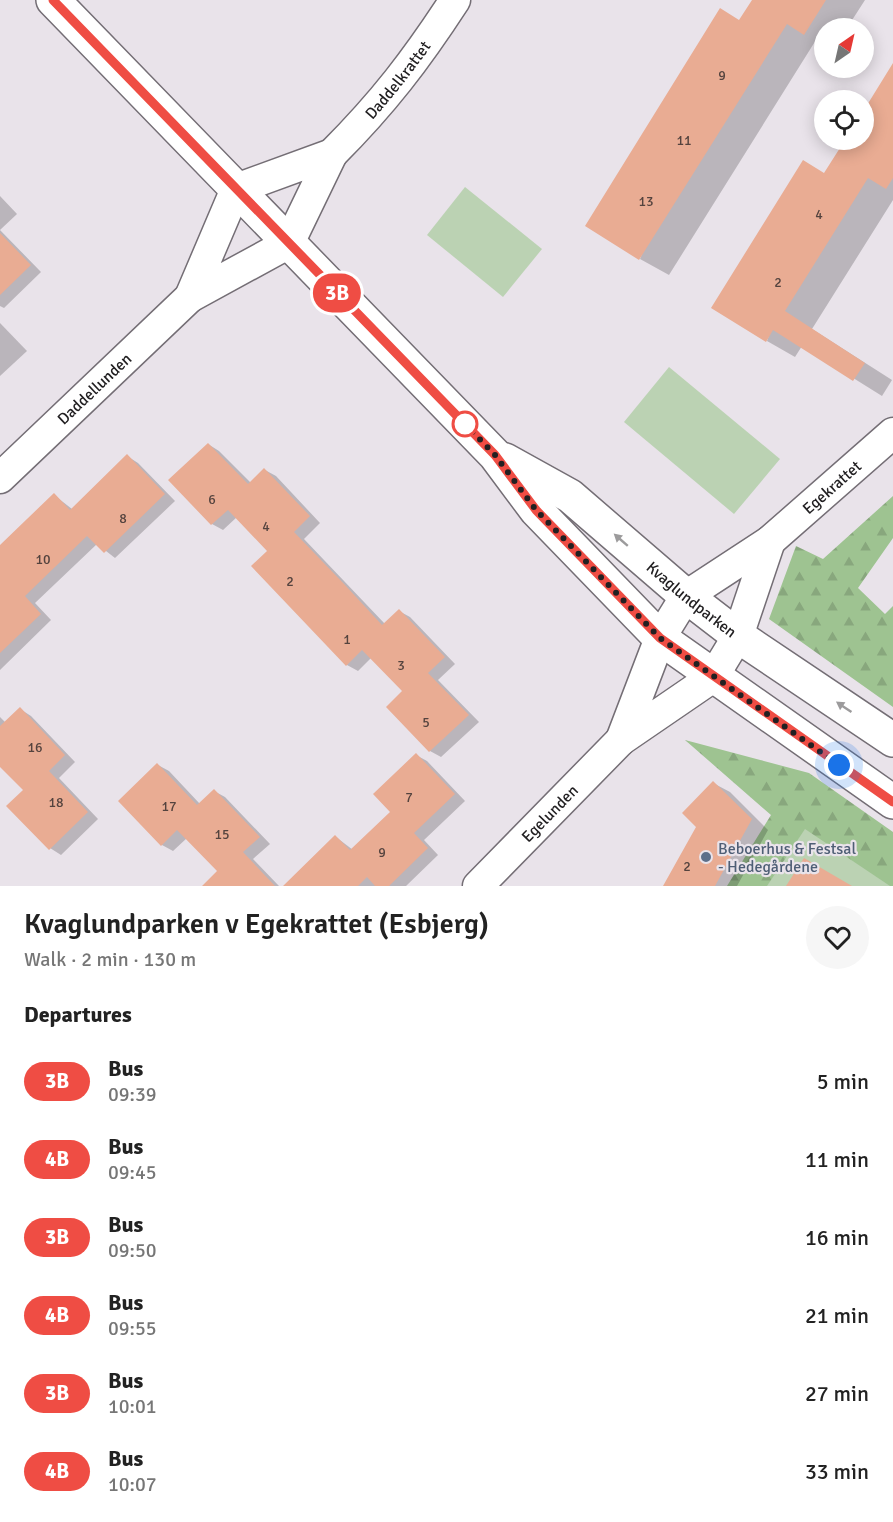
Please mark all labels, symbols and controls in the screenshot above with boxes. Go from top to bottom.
north arrow [814,18,874,78]
map controls [814,18,874,150]
street label: Daddelkrattet [361,37,435,124]
house number: 9 [718,67,726,84]
button: locate [814,90,874,150]
house number: 11 [676,132,692,149]
house number: 13 [638,193,654,210]
house number: 4 [815,206,823,223]
line badge: 3B [310,274,364,312]
house number: 2 [774,274,782,291]
text: 3B [325,280,349,306]
street label: Daddellunden [53,349,136,429]
unlabelled marker [452,411,478,437]
street label: Egekrattet [799,456,866,519]
house number: 6 [208,491,216,508]
house number: 8 [119,510,127,527]
house number: 4 [262,518,270,535]
one-way arrow [613,534,629,547]
house number: 10 [35,551,51,568]
street label: Kvaglundparken [642,557,740,642]
house number: 2 [286,573,294,590]
house number: 1 [343,631,351,648]
house number: 3 [397,657,405,674]
one-way arrow [837,701,853,713]
house number: 5 [422,714,430,731]
house number: 16 [27,739,43,756]
your location [824,750,854,780]
street label: Egelunden [518,781,583,847]
house number: 7 [405,789,413,806]
house number: 18 [48,794,64,811]
house number: 17 [161,798,177,815]
house number: 15 [214,826,230,843]
place label: Beboerhus & Festsal - Hedegårdene [718,839,856,877]
house number: 9 [378,844,386,861]
marker: Beboerhus & Festsal - Hedegårdene [699,850,713,864]
house number: 2 [683,858,691,875]
button: heart [806,906,869,969]
text: Kvaglundparken v Egekrattet (Esbjerg) [24,907,489,941]
text: Walk · 2 min · 130 m [24,947,196,972]
text: Departures [24,1001,132,1028]
text: Bus [108,1055,143,1082]
text: 3B [45,1068,69,1094]
text: 5 min [817,1068,869,1095]
text: 09:39 [108,1082,157,1107]
text: Bus [108,1133,143,1160]
text: 4B [45,1146,69,1172]
text: 11 min [805,1146,869,1173]
text: 09:45 [108,1160,157,1185]
text: Bus [108,1211,143,1238]
text: 3B [45,1224,69,1250]
text: 16 min [805,1224,869,1251]
text: 09:50 [108,1238,157,1263]
text: Bus [108,1289,143,1316]
text: 4B [45,1302,69,1328]
text: 21 min [805,1302,869,1329]
text: 09:55 [108,1316,157,1341]
text: Bus [108,1367,143,1394]
text: 3B [45,1380,69,1406]
text: 27 min [805,1380,869,1407]
text: 10:01 [108,1394,157,1419]
text: Bus [108,1445,143,1472]
text: 4B [45,1458,69,1484]
text: 33 min [805,1458,869,1485]
text: 10:07 [108,1472,157,1497]

